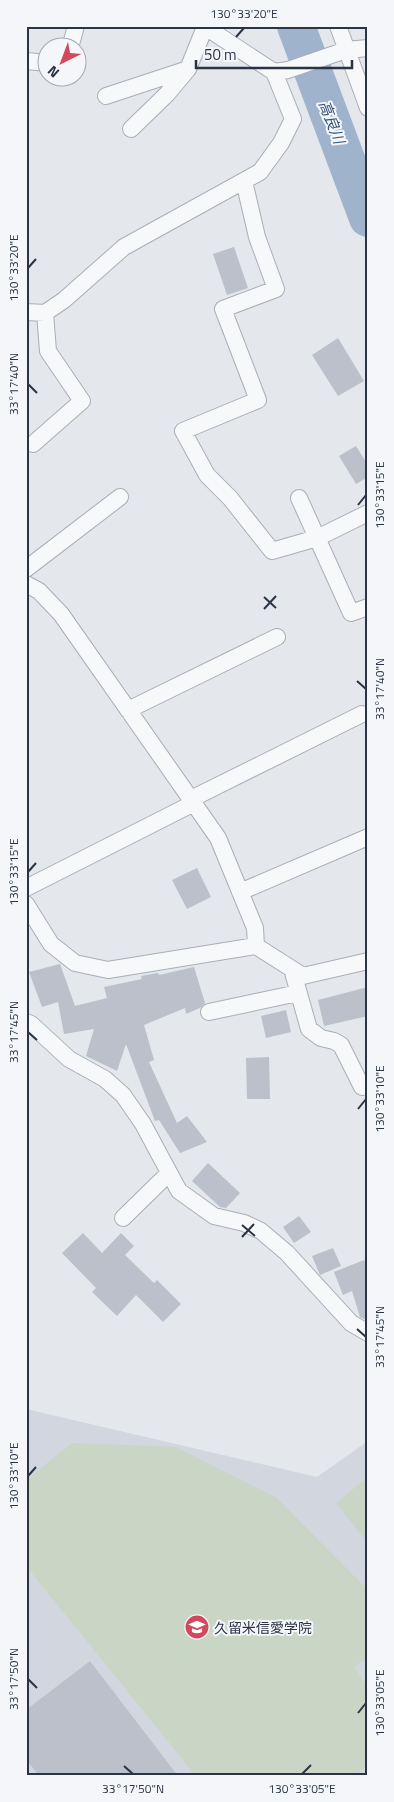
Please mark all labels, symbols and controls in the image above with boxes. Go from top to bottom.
text: 130°33'20"E [210,4,278,23]
north arrow [38,38,88,88]
scale bar [196,38,353,70]
text: 50 m [204,43,237,66]
text: N [42,61,64,83]
water label: 高良川 [313,97,352,149]
text: 130°33'20"E [4,234,23,302]
text: 33°17'40"N [4,353,23,415]
text: 130°33'15"E [370,461,389,529]
text: 33°17'40"N [370,658,389,720]
text: 130°33'15"E [4,838,23,906]
text: 33°17'45"N [4,1001,23,1063]
text: 130°33'10"E [370,1065,389,1133]
text: 33°17'45"N [370,1306,389,1368]
text: 130°33'10"E [4,1442,23,1510]
school or university icon: 久留米信愛学院 [184,1614,210,1640]
place label: 久留米信愛学院 [214,1617,312,1638]
text: 33°17'50"N [4,1648,23,1710]
text: 130°33'05"E [370,1669,389,1737]
text: 33°17'50"N [102,1779,164,1798]
text: 130°33'05"E [268,1779,336,1798]

